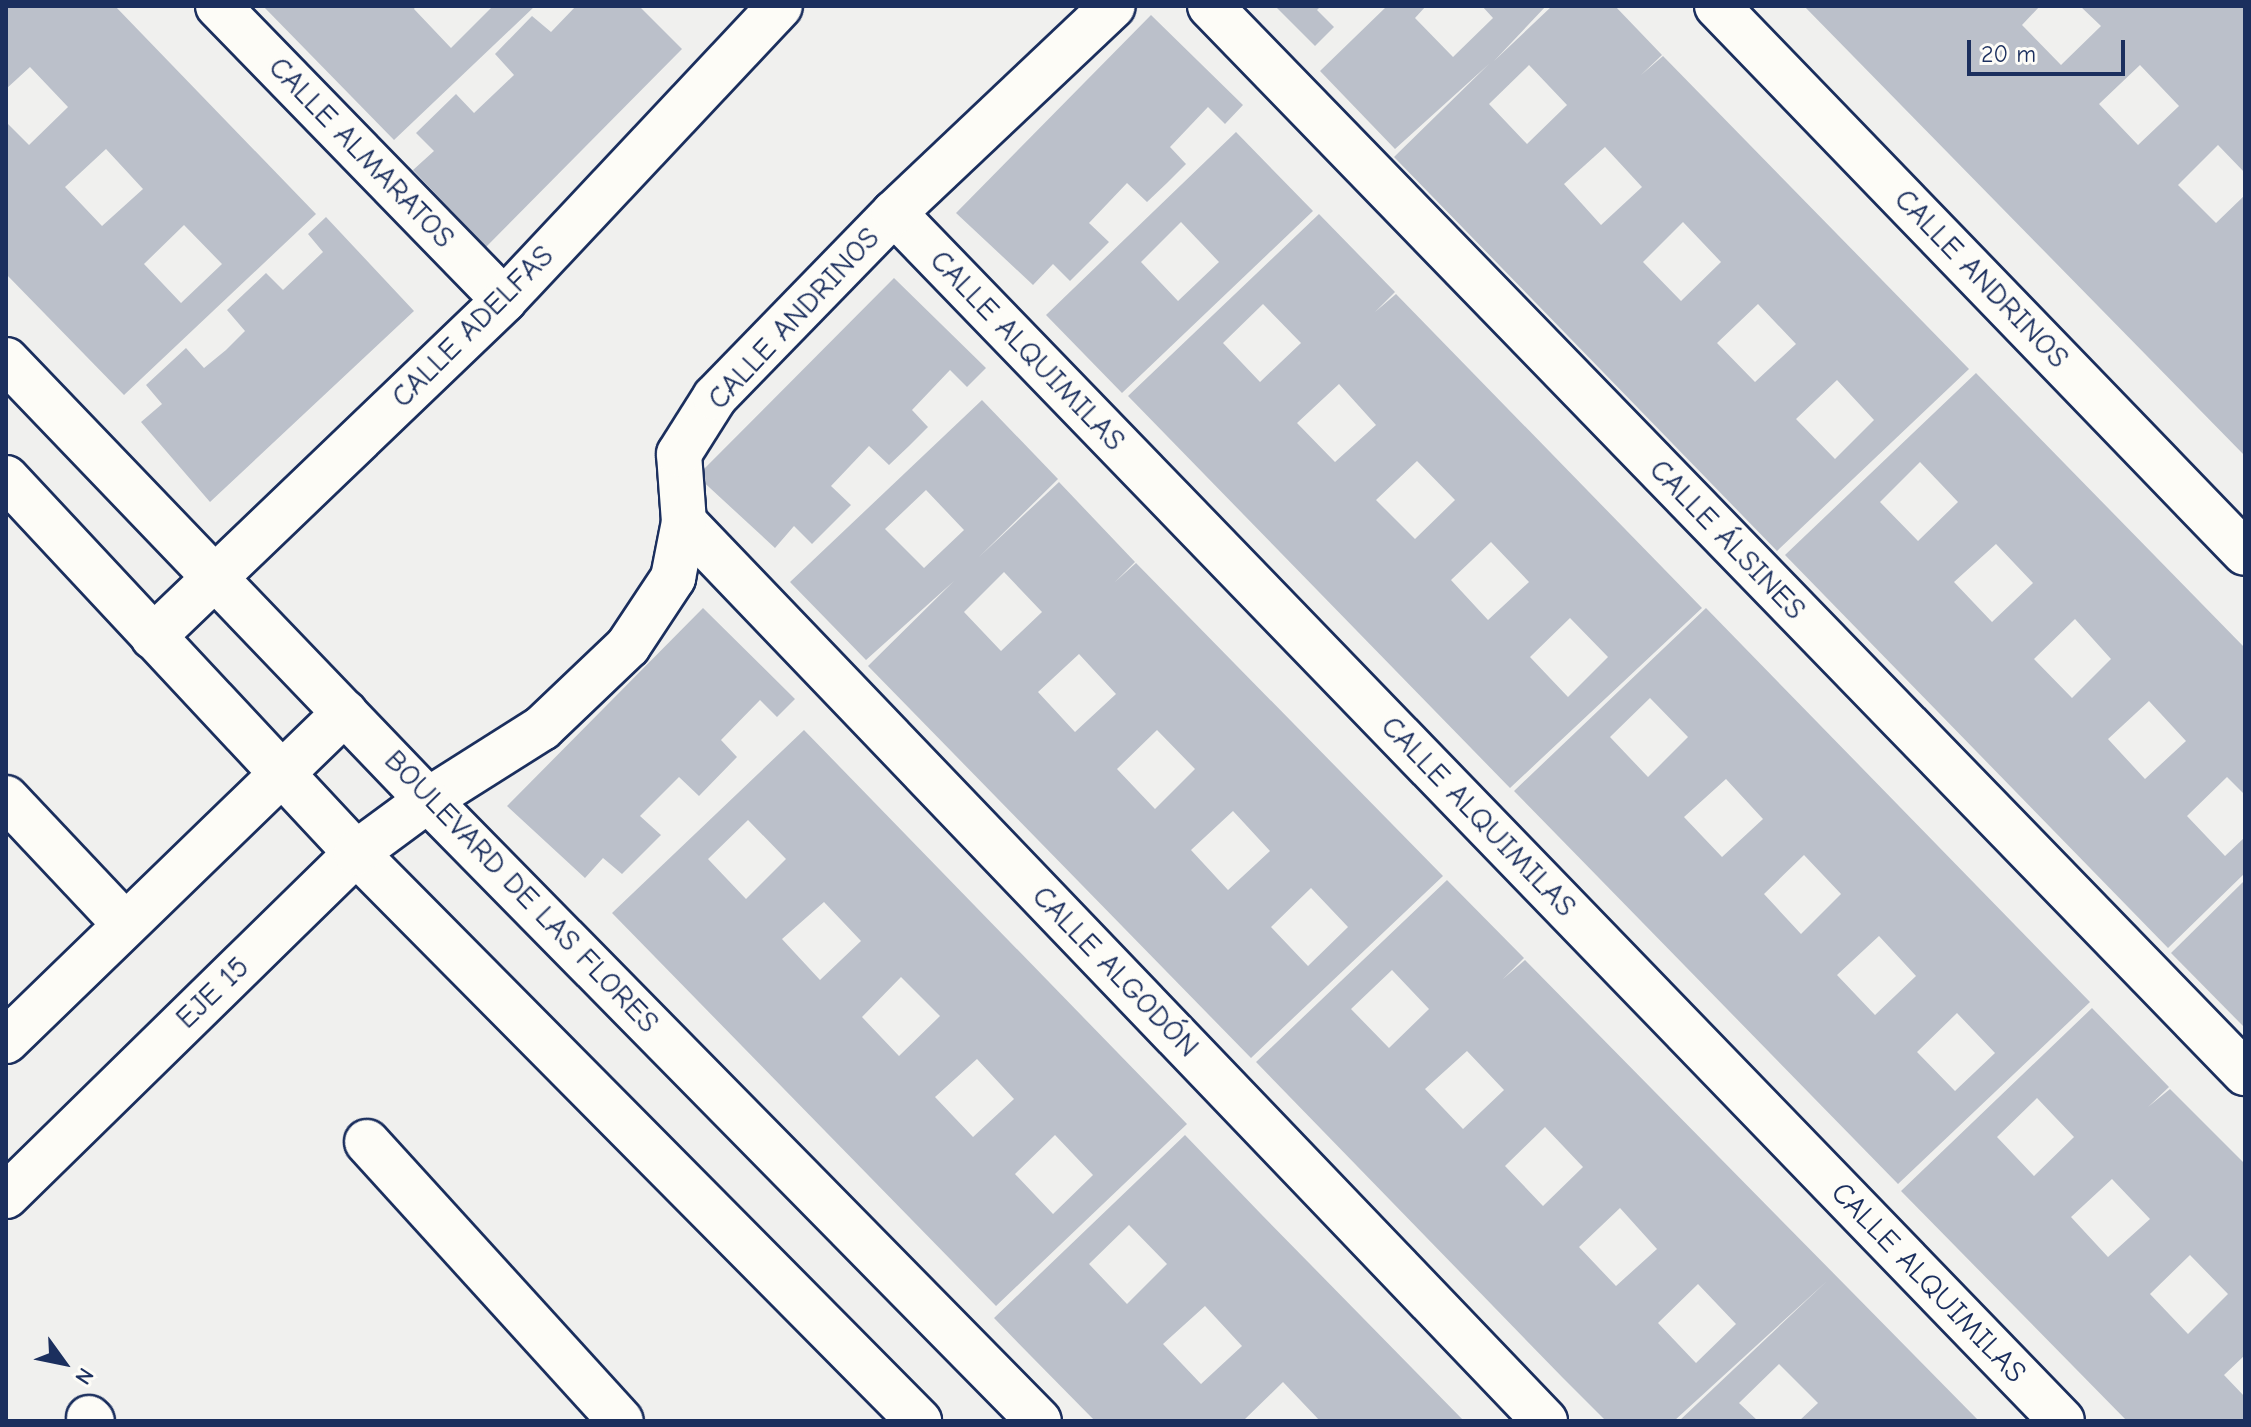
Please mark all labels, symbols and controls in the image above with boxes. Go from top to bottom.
scale bar [1971,24,2129,74]
text: 20 m [1981,40,2036,68]
street label: CALLE ALMARATOS [261,50,461,256]
street label: CALLE ANDRINOS [1886,182,2076,376]
street label: CALLE ANDRINOS [701,221,887,417]
street label: CALLE ADELFAS [384,238,562,416]
street label: CALLE ALQUIMILAS [922,243,1132,459]
street label: CALLE ÁLSINES [1641,452,1813,628]
street label: CALLE ALQUIMILAS [1373,709,1583,925]
street label: BOULEVARD DE LAS FLORES [376,743,666,1041]
street label: CALLE ALGODÓN [1024,879,1206,1065]
street label: EJE 15 [169,949,257,1037]
street label: CALLE ALQUIMILAS [1823,1175,2033,1391]
north arrow [24,1323,104,1403]
text: N [69,1363,99,1389]

